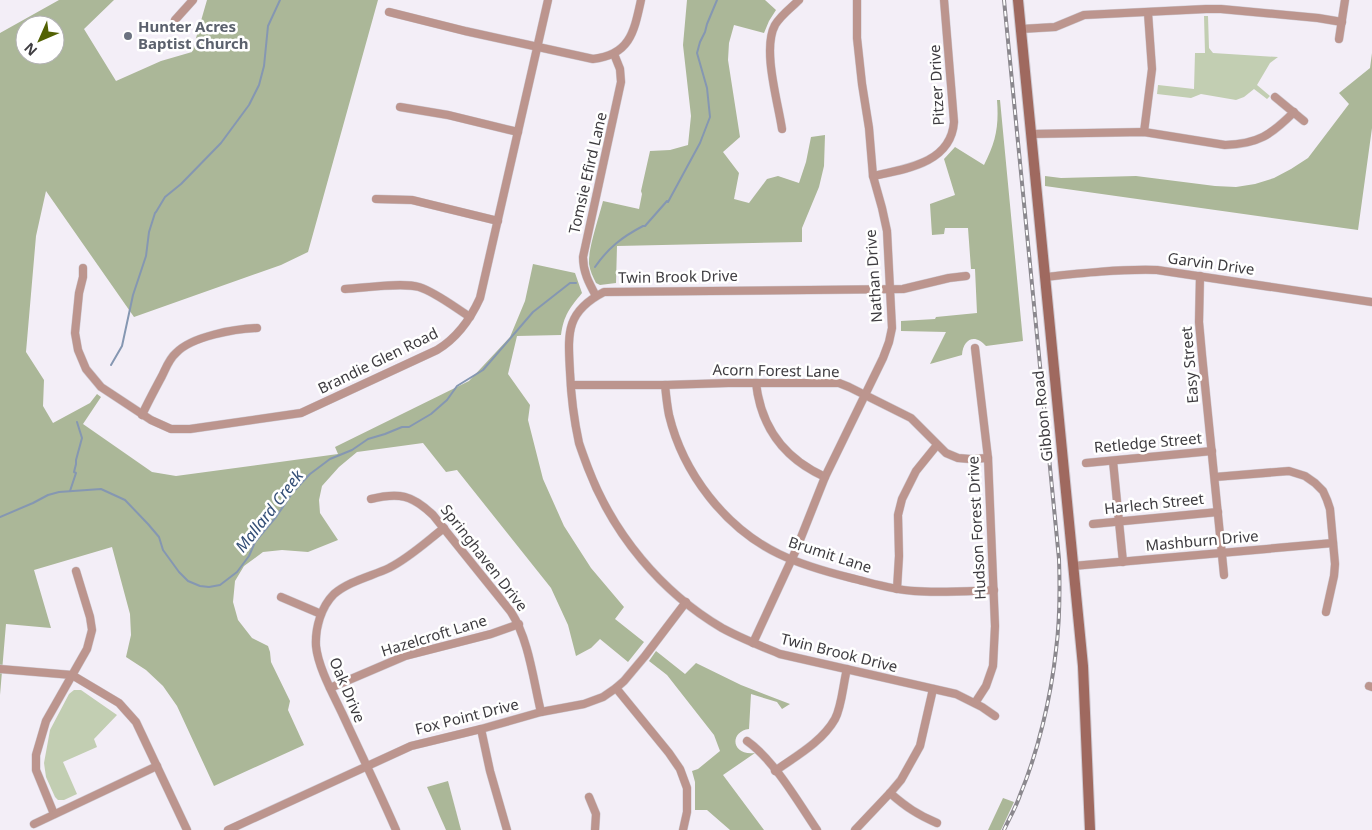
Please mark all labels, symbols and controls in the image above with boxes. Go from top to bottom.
north arrow [15,15,65,65]
place label: Hunter Acres Baptist Church [138,16,248,53]
marker: Hunter Acres Baptist Church [122,30,134,42]
text: N [20,39,41,60]
street label: Pitzer Drive [924,44,948,126]
street label: Tomsie Efird Lane [563,110,611,236]
street label: Nathan Drive [860,229,886,323]
street label: Garvin Drive [1167,247,1256,279]
street label: Twin Brook Drive [618,265,738,287]
street label: Brandie Glen Road [314,322,441,398]
street label: Easy Street [1176,325,1202,404]
street label: Acorn Forest Lane [712,359,840,381]
street label: Gibbon Road [1027,370,1057,463]
street label: Retledge Street [1093,427,1203,457]
street label: Hudson Forest Drive [962,456,990,600]
water label: Mallard Creek [230,464,309,557]
street label: Harlech Street [1103,488,1205,518]
street label: Springhaven Drive [437,500,533,615]
street label: Mashburn Drive [1145,525,1259,555]
street label: Brumit Lane [786,531,875,577]
street label: Hazelcroft Lane [378,609,489,661]
street label: Twin Brook Drive [779,628,900,676]
street label: Oak Drive [325,654,371,725]
street label: Fox Point Drive [413,693,521,739]

